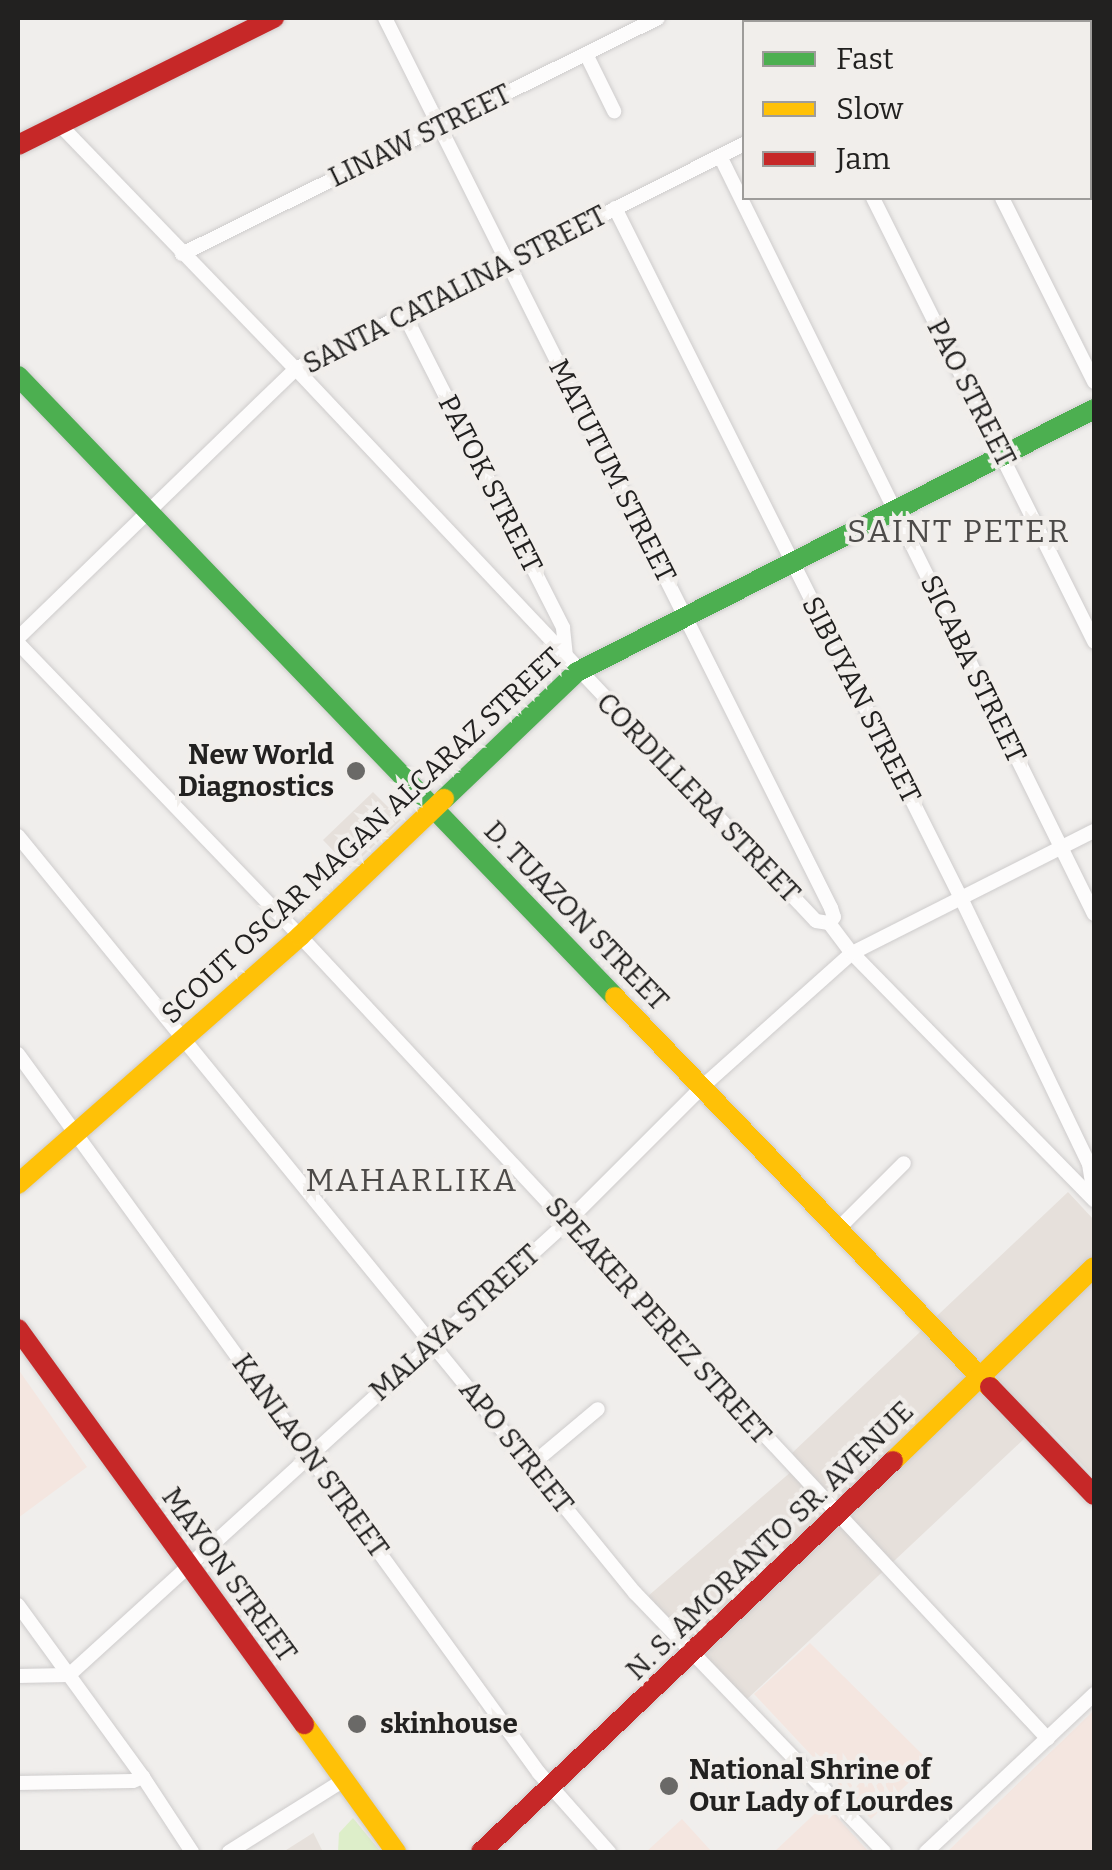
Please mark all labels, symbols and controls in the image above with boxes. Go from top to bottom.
legend [742,20,1092,200]
text: Fast [836,41,894,77]
street label: LINAW STREET [324,77,516,195]
text: Slow [836,91,903,127]
text: Jam [836,141,890,177]
street label: SANTA CATALINA STREET [298,199,612,381]
street label: PAO STREET [920,314,1022,472]
street label: MATUTUM STREET [541,354,683,588]
street label: PATOK STREET [431,390,549,578]
district label: SAINT PETER [847,512,1071,550]
street label: SICABA STREET [913,570,1033,768]
street label: SIBUYAN STREET [794,591,928,809]
street label: SCOUT OSCAR MAGAN ALCARAZ STREET [155,641,569,1031]
street label: CORDILLERA STREET [589,686,807,910]
place label: New World Diagnostics [178,738,334,804]
marker: New World Diagnostics [343,758,369,784]
street label: D. TUAZON STREET [477,814,675,1018]
district label: MAHARLIKA [306,1161,518,1199]
street label: SPEAKER PEREZ STREET [538,1191,778,1451]
street label: MALAYA STREET [363,1238,547,1408]
street label: KANLAON STREET [225,1348,395,1564]
street label: APO STREET [452,1374,580,1520]
street label: N. S. AMORANTO SR. AVENUE [619,1395,921,1687]
street label: MAYON STREET [155,1481,303,1669]
place label: skinhouse [380,1707,518,1741]
marker: skinhouse [344,1711,370,1737]
place label: National Shrine of Our Lady of Lourdes [689,1753,953,1819]
marker: National Shrine of Our Lady of Lourdes [658,1775,680,1797]

